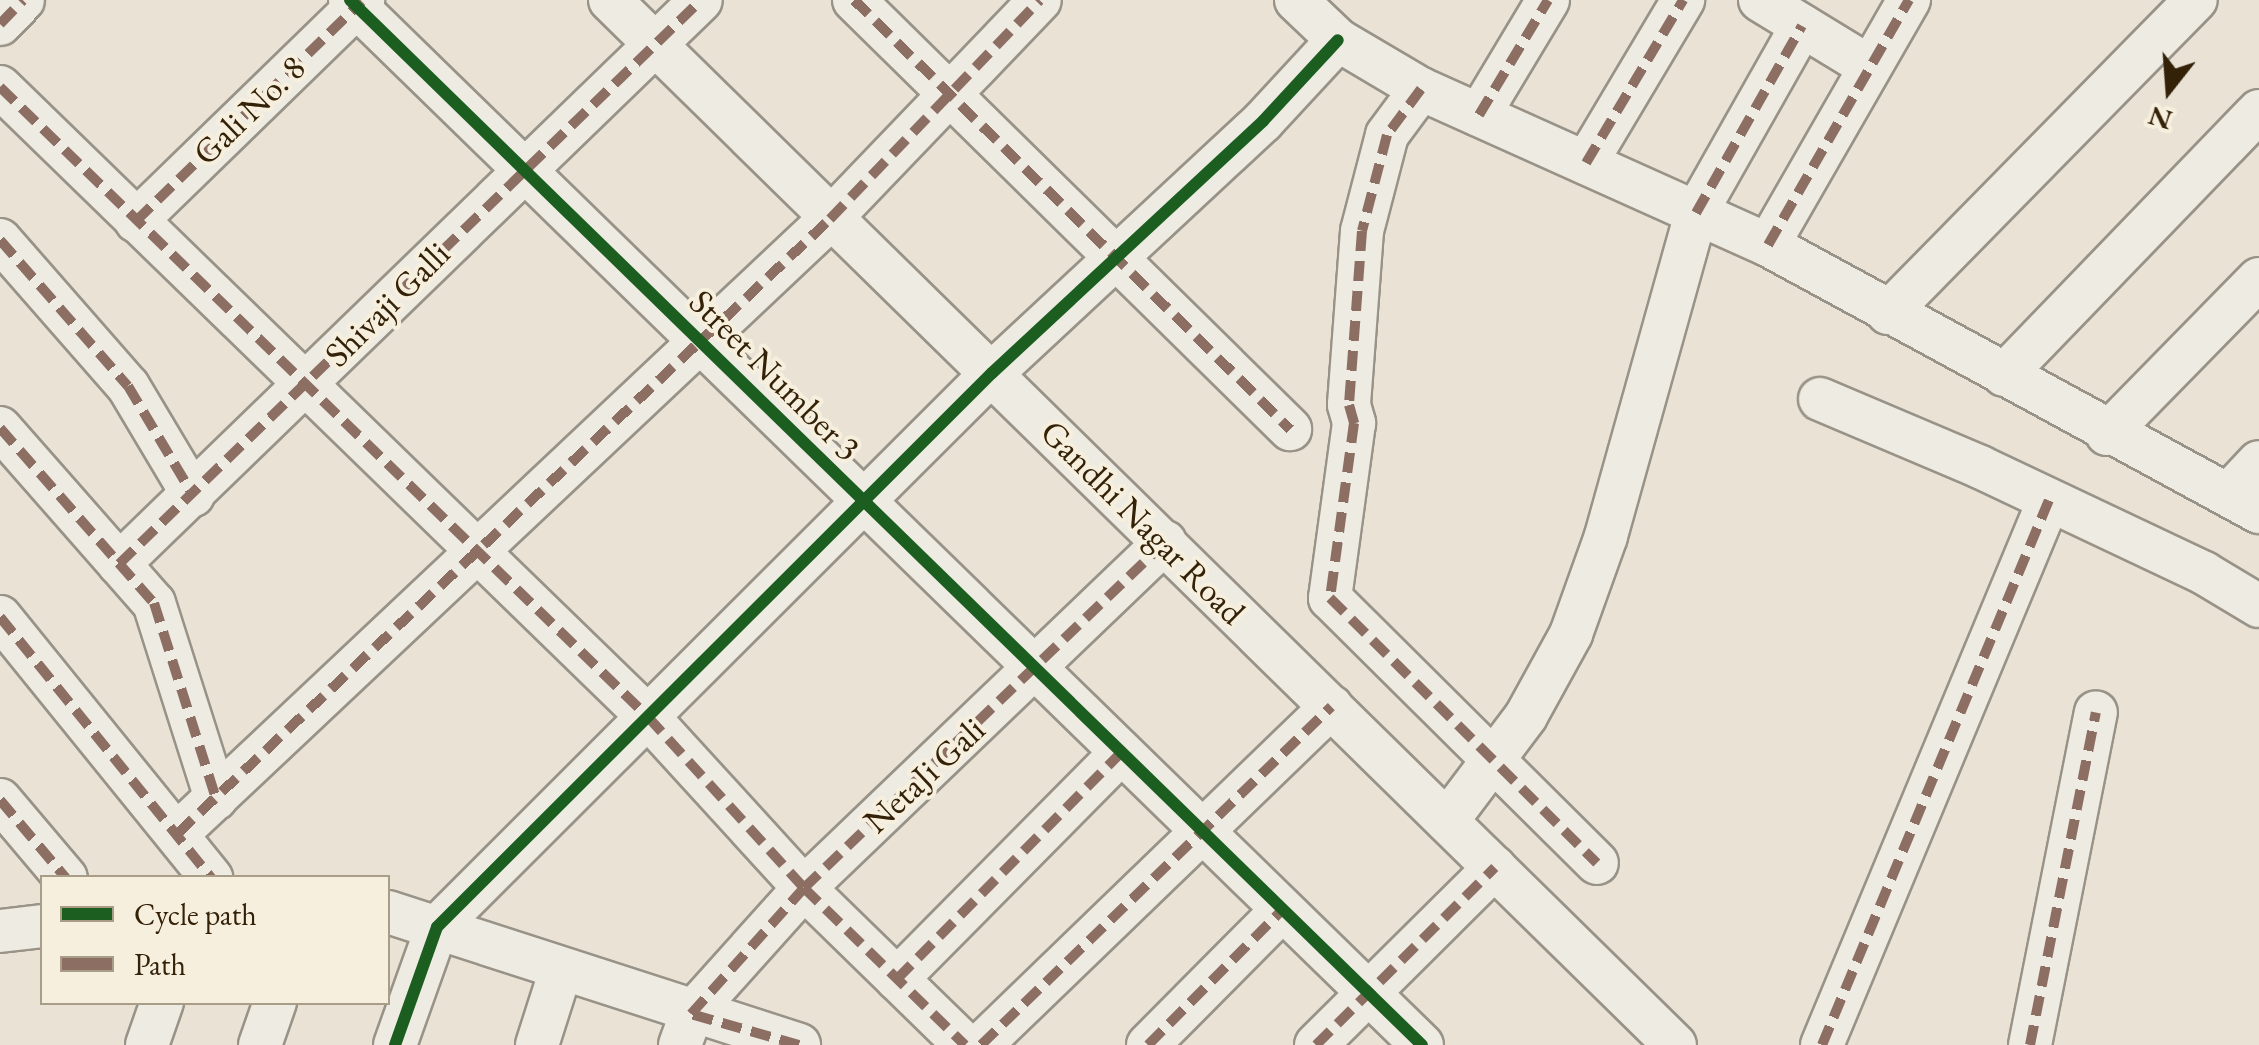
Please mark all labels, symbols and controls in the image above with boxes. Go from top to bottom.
north arrow [2119,40,2219,140]
street label: Gali No. 8 [184,46,314,174]
text: N [2144,98,2176,139]
street label: Shivaji Galli [316,233,458,375]
street label: Street Number 3 [681,281,869,469]
street label: Gandhi Nagar Road [1032,411,1254,633]
street label: NetaJi Gali [855,708,993,842]
legend [40,875,390,1005]
text: Cycle path [134,895,257,934]
text: Path [134,945,186,984]

